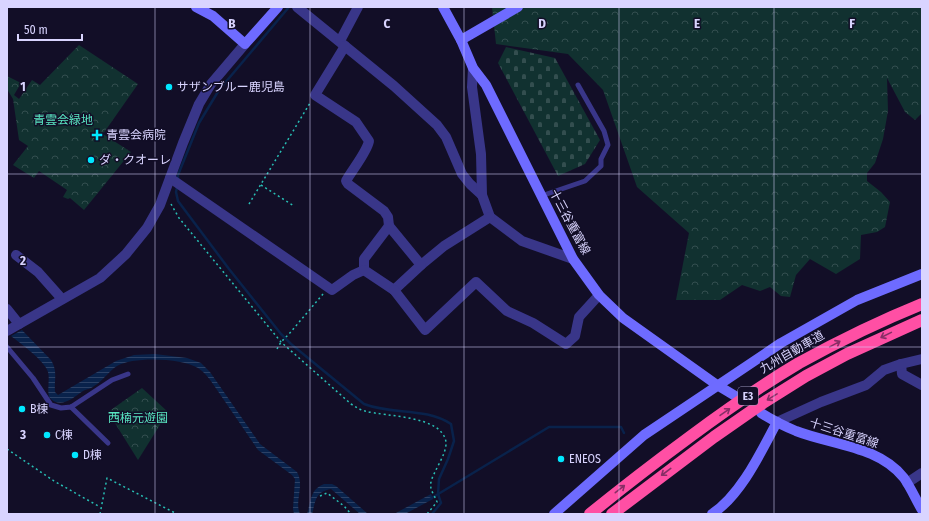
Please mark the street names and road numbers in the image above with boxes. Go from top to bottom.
street label: 十三谷重富線 [547,187,593,257]
street label: 九州自動車道 [757,328,827,376]
road number: E3 [738,387,758,405]
street label: 十三谷重富線 [808,415,880,451]

